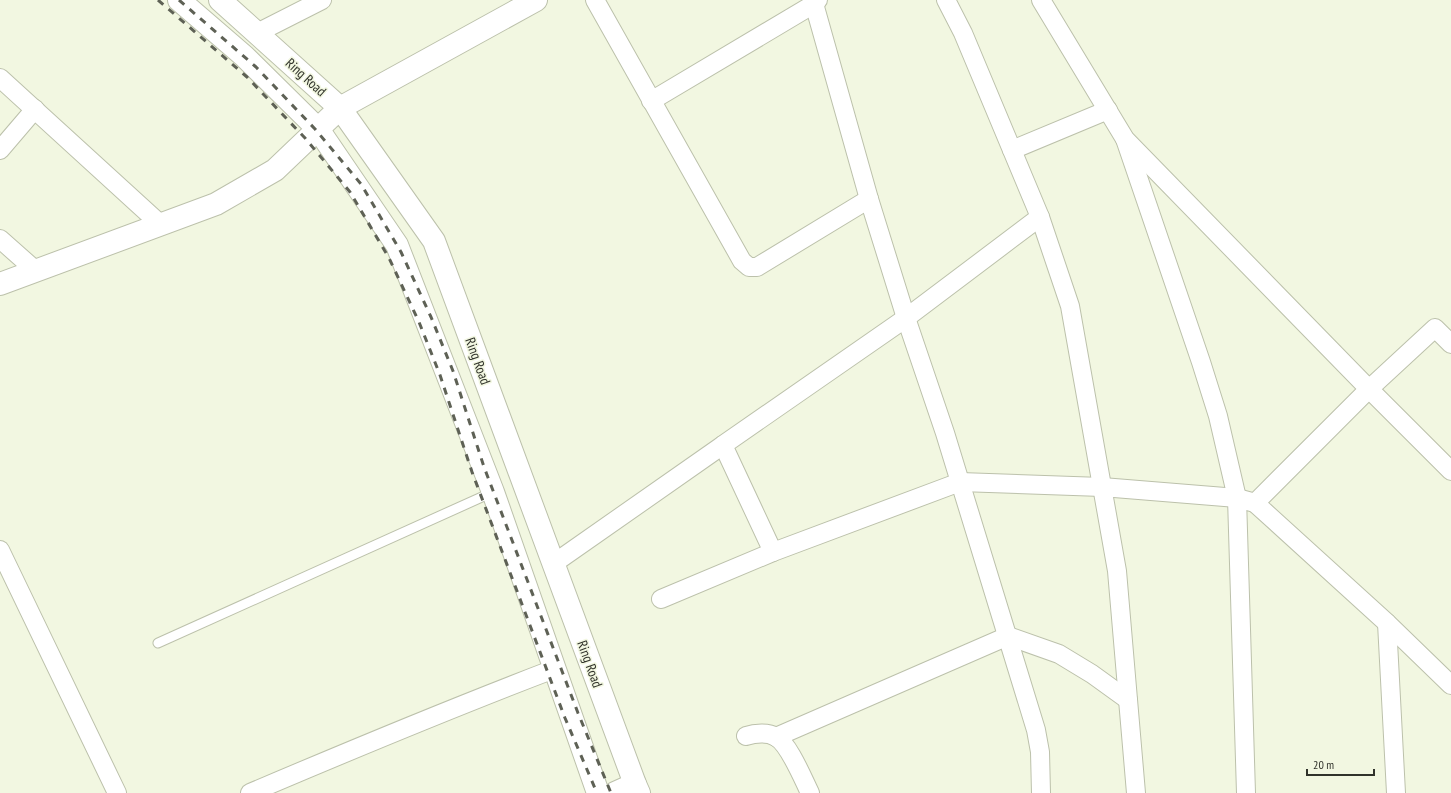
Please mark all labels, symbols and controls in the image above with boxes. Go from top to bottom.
street label: Ring Road [282,54,330,100]
street label: Ring Road [461,335,495,387]
street label: Ring Road [573,638,607,690]
scale bar [1307,751,1374,777]
text: 20 m [1313,757,1334,772]

